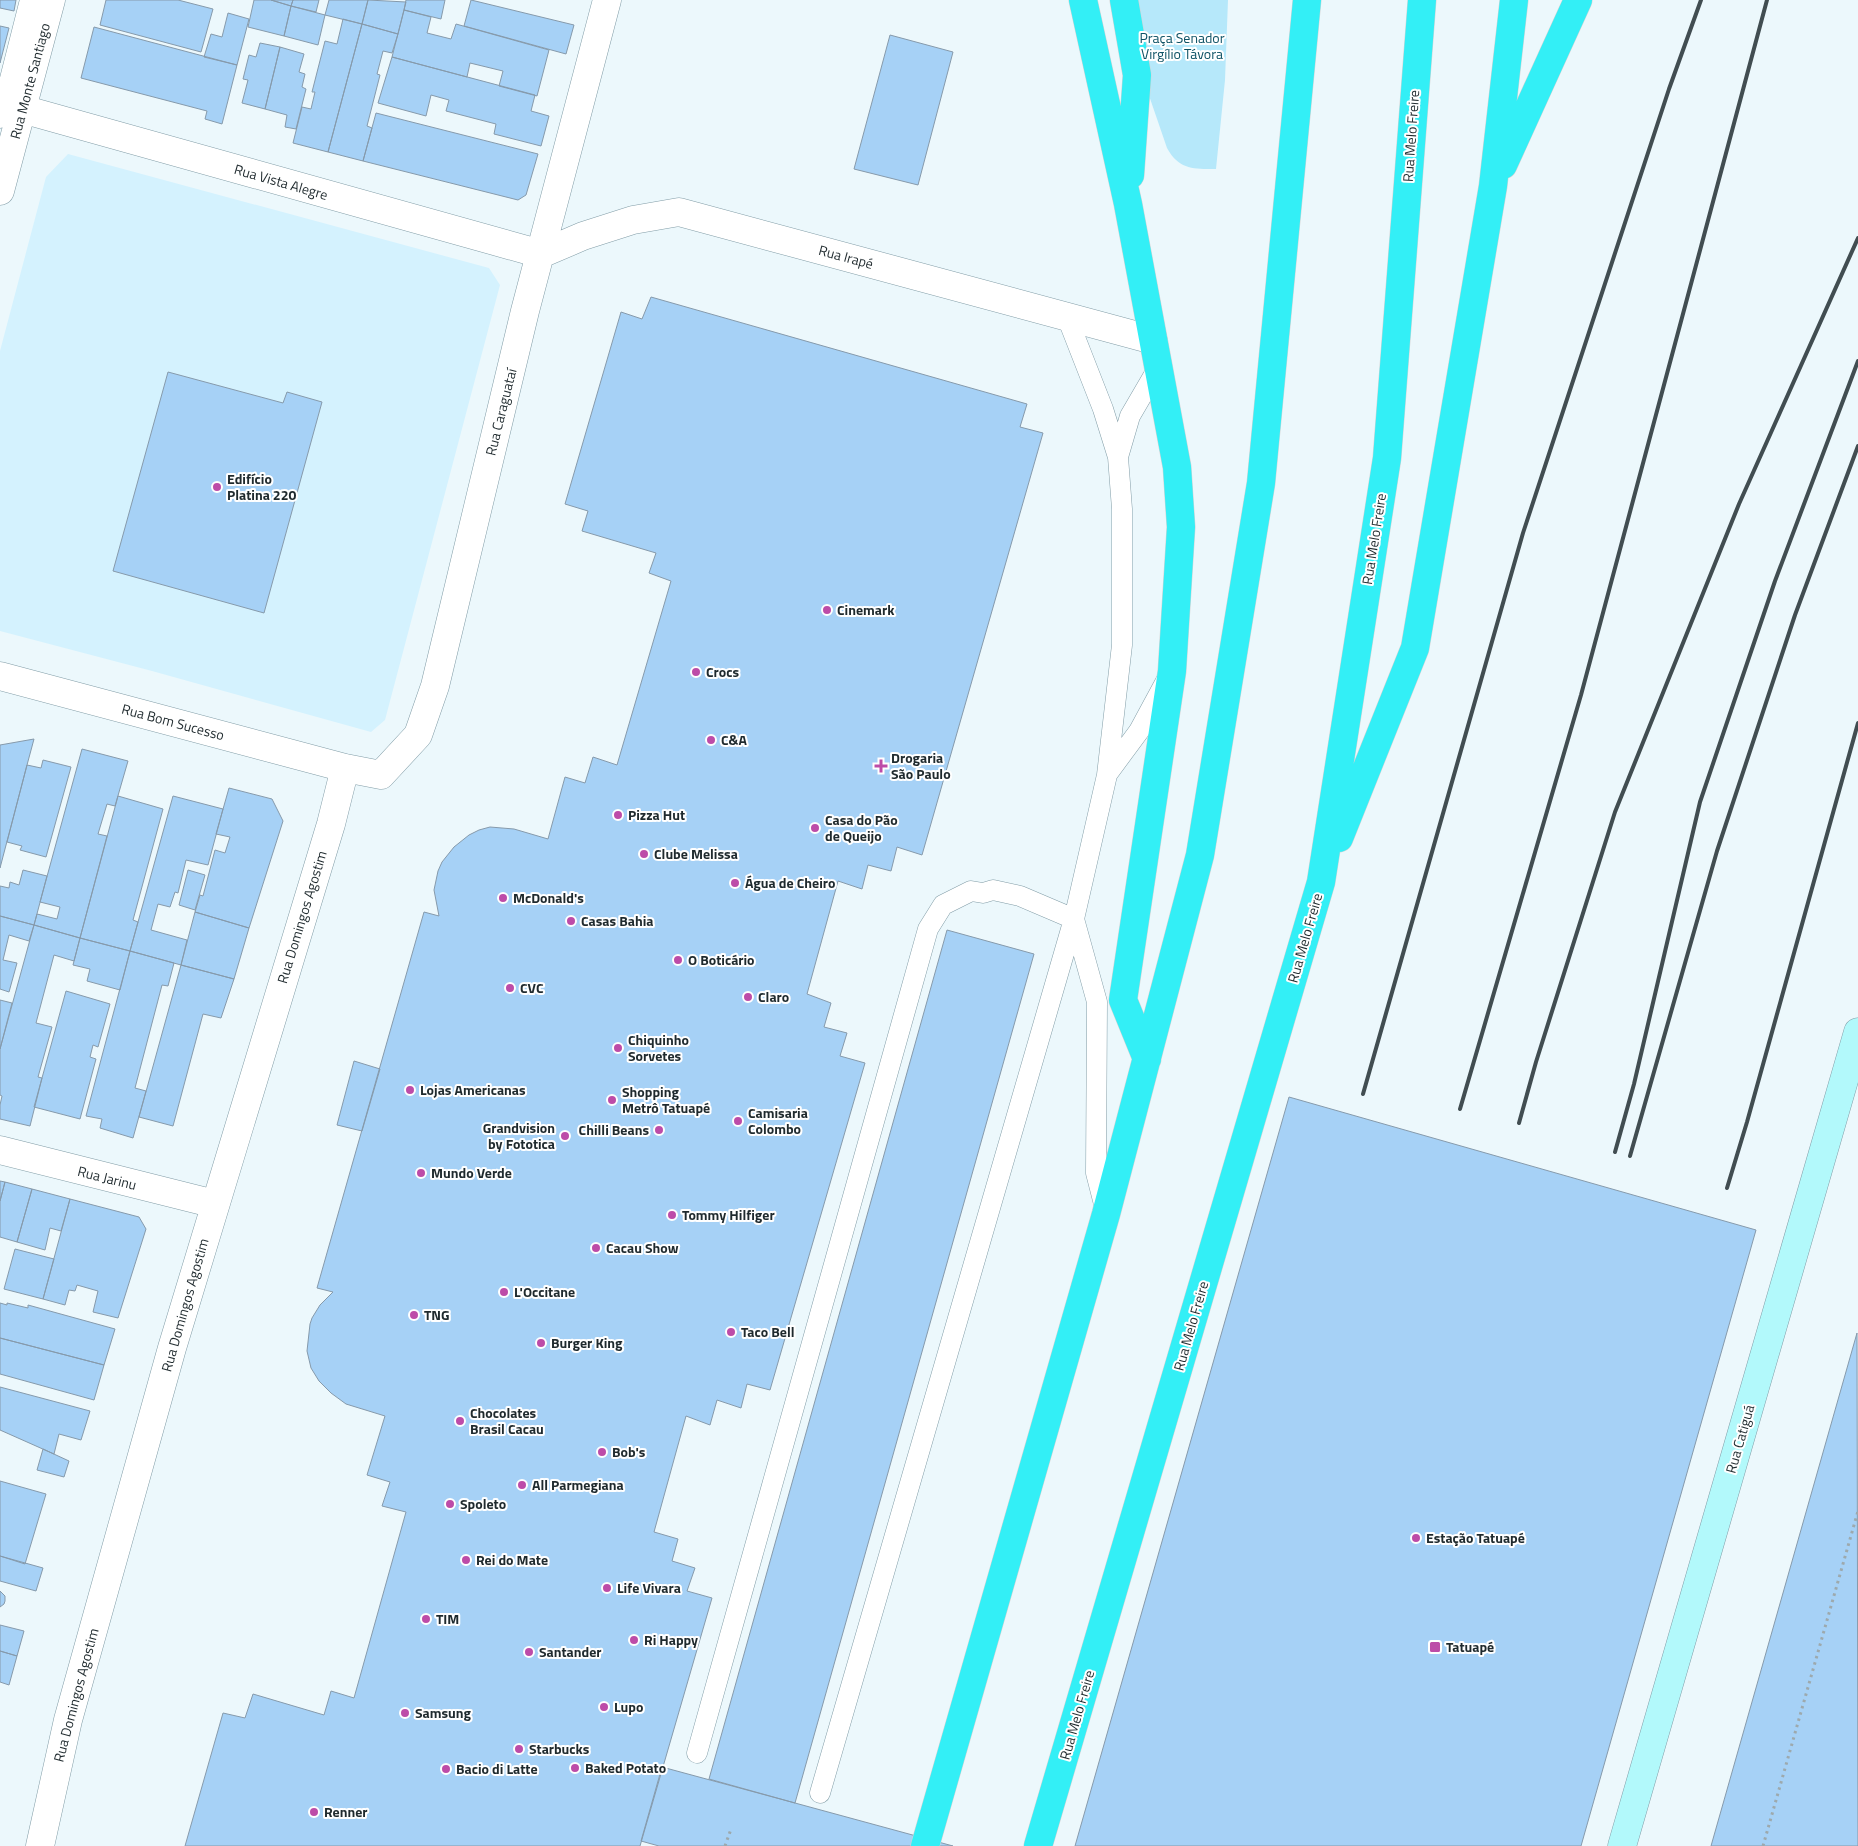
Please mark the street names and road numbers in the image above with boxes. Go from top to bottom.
street label: Rua Monte Santiago [4,20,55,141]
street label: Rua Melo Freire [1397,89,1424,183]
street label: Rua Vista Alegre [232,158,330,205]
street label: Rua Irapé [816,239,876,274]
street label: Rua Caraguataí [480,365,522,458]
street label: Rua Melo Freire [1356,492,1391,586]
street label: Rua Bom Sucesso [119,698,227,745]
street label: Rua Domingos Agostim [271,848,332,986]
street label: Rua Melo Freire [1282,891,1327,985]
street label: Rua Jarinu [75,1160,139,1195]
street label: Rua Domingos Agostim [155,1236,214,1374]
street label: Rua Melo Freire [1168,1279,1213,1373]
street label: Rua Catiguá [1720,1402,1759,1476]
street label: Rua Domingos Agostim [48,1626,104,1764]
street label: Rua Melo Freire [1054,1668,1099,1762]

